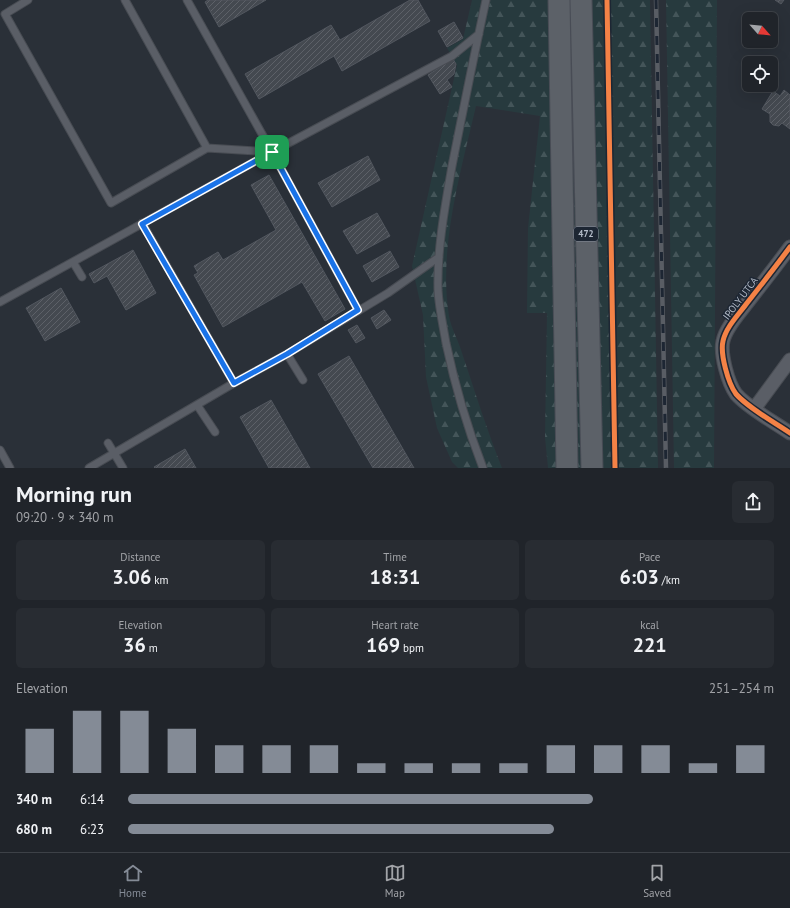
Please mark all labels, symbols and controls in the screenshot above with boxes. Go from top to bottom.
north arrow [742,12,778,48]
map controls [742,12,778,92]
button: locate [742,56,778,92]
pin [255,135,289,169]
icon: arrive [261,141,283,163]
road number: 472 [574,227,598,241]
street label: IPOLY UTCA [720,274,761,322]
text: Morning run [16,480,132,508]
button: share [732,481,774,523]
text: 09:20 · 9 × 340 m [16,509,113,526]
text: Distance [120,550,160,564]
text: Time [383,550,407,564]
text: Pace [639,550,660,564]
text: 3.06 [112,564,151,590]
text: 18:31 [370,564,420,590]
text: 6:03 [619,564,659,590]
text: km [151,573,168,587]
text: /km [659,573,680,587]
text: Elevation [118,618,162,632]
text: Heart rate [371,618,419,632]
text: kcal [640,618,659,632]
text: 36 [123,632,146,658]
text: 169 [366,632,400,658]
text: 221 [633,632,667,658]
text: m [146,641,158,655]
text: bpm [400,641,424,655]
text: Elevation [16,680,68,697]
text: 251–254 m [709,680,774,697]
text: 340 m [16,791,52,808]
text: 6:14 [80,791,104,808]
text: 680 m [16,821,52,838]
text: 6:23 [80,821,104,838]
tab: Home [119,862,147,900]
tab: Map [384,862,406,900]
tab: Saved [643,862,671,900]

